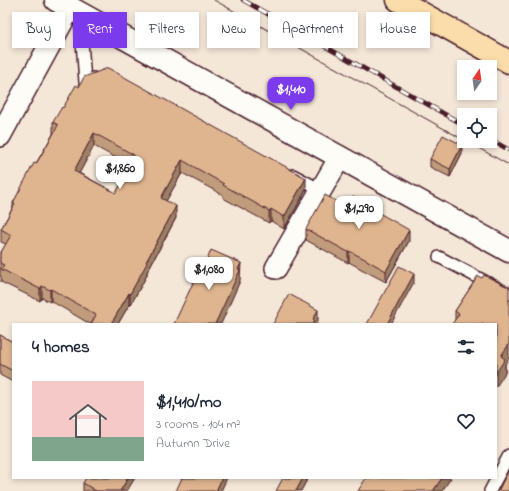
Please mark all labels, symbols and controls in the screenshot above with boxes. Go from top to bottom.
chip: Buy [12,12,65,48]
chip: Rent [73,12,127,48]
chip: Filters [135,12,199,48]
chip: New [207,12,260,48]
chip: Apartment [268,12,358,48]
chip: House [366,12,430,48]
north arrow [457,60,497,100]
map controls [457,60,497,148]
pin: $1,410 [258,77,324,111]
text: $1,410 [276,80,306,99]
button: locate [457,108,497,148]
pin: $1,860 [87,156,153,190]
text: $1,860 [105,159,135,178]
pin: $1,290 [326,196,392,230]
text: $1,290 [344,199,374,218]
pin: $1,080 [176,257,242,291]
text: $1,080 [194,260,224,279]
text: 4 homes [32,335,90,360]
icon: filters [455,336,477,358]
text: $1,410/mo [156,390,222,415]
icon: home [64,397,112,445]
icon: heart [455,410,477,432]
text: 3 rooms · 104 m² [156,415,240,434]
text: Autumn Drive [156,434,230,453]

